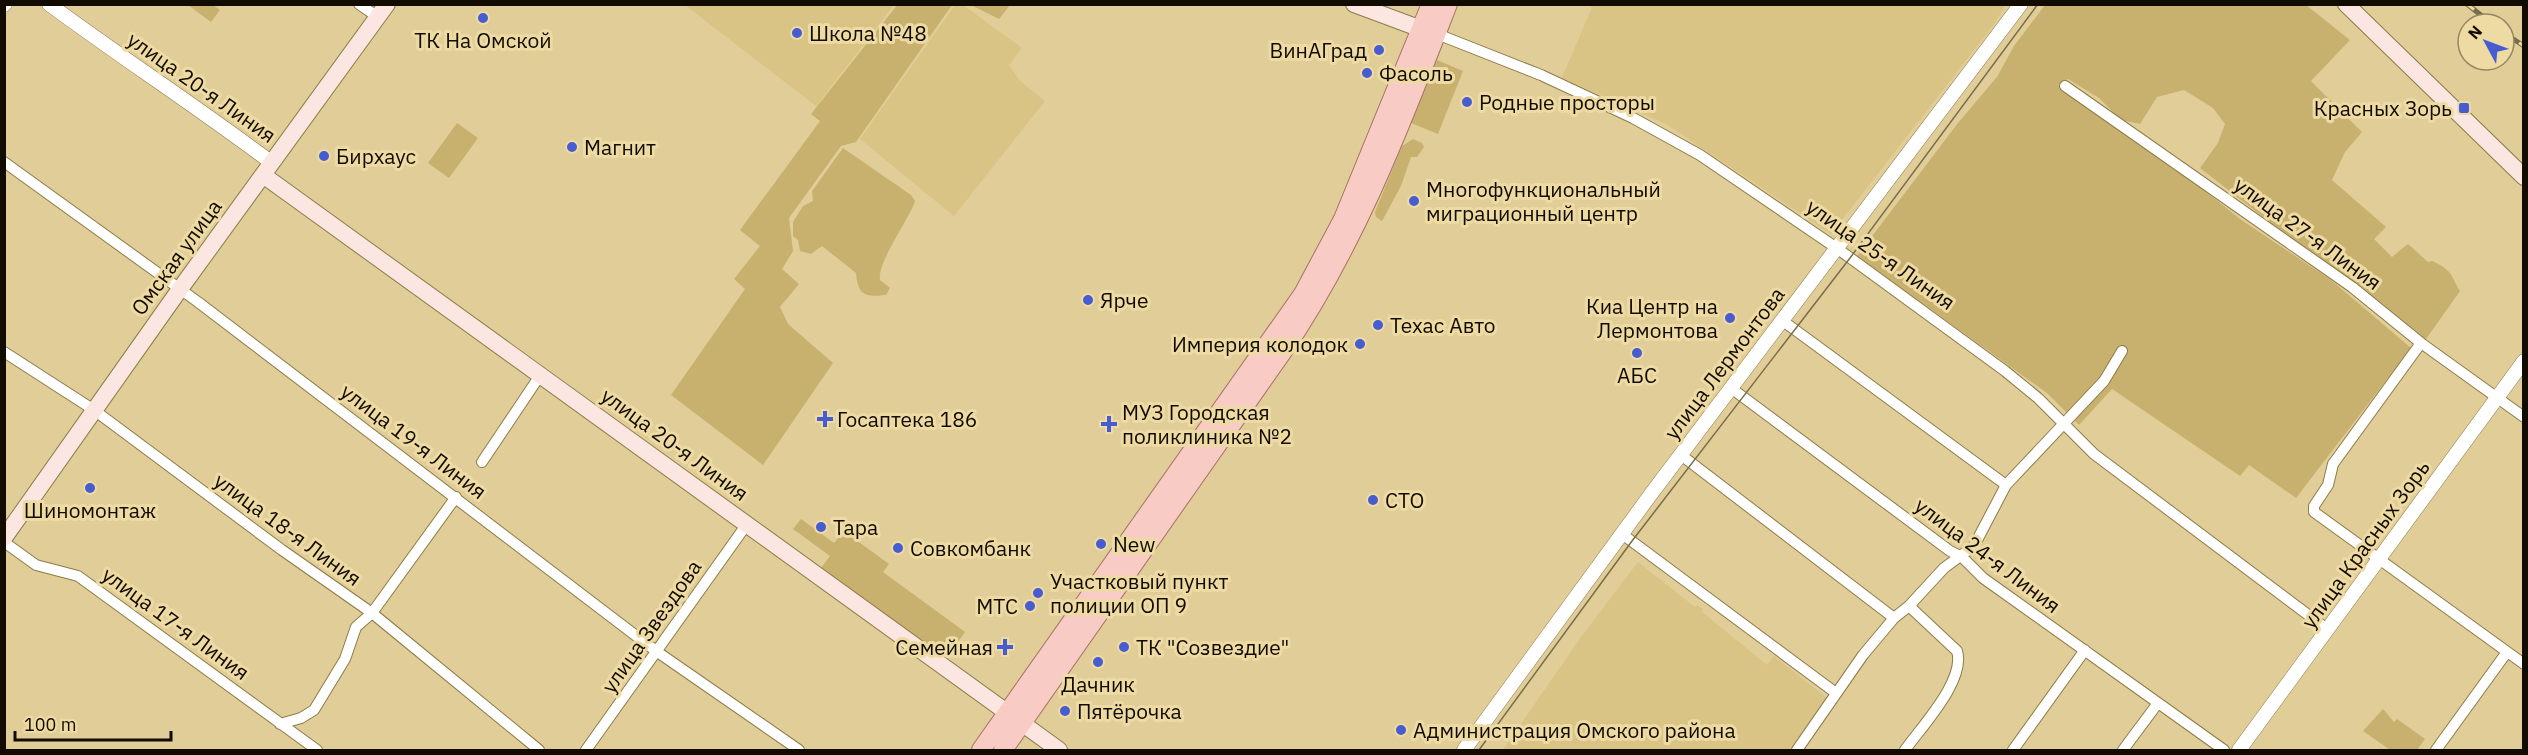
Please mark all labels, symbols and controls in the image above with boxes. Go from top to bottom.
marker: ТК На Омской [476,11,490,25]
north arrow [2456,12,2516,72]
place label: Школа №48 [809,19,927,47]
text: N [2463,21,2486,43]
street label: улица 20-я Линия [122,25,282,149]
place label: ТК На Омской [414,26,552,54]
marker: Школа №48 [790,26,804,40]
place label: ВинАГрад [1269,36,1367,64]
marker: ВинАГрад [1372,43,1386,57]
place label: Фасоль [1379,59,1453,87]
marker: Фасоль [1360,66,1374,80]
place label: Родные просторы [1479,88,1655,116]
place label: Красных Зорь [2314,94,2452,122]
marker: Родные просторы [1460,95,1474,109]
marker: Красных Зорь [2457,101,2471,115]
place label: Магнит [584,133,656,161]
marker: Магнит [565,140,579,154]
place label: Бирхаус [336,142,416,170]
marker: Бирхаус [317,149,331,163]
street label: улица 27-я Линия [2229,170,2387,296]
place label: Многофункциональный миграционный центр [1426,175,1661,227]
street label: улица 25-я Линия [1801,192,1961,316]
street label: Омская улица [124,193,228,321]
marker: Многофункциональный миграционный центр [1407,194,1421,208]
street label: улица Лермонтова [1657,281,1791,445]
place label: Ярче [1100,286,1148,314]
place label: Киа Центр на Лермонтова [1586,292,1718,344]
marker: Ярче [1081,293,1095,307]
place label: Техас Авто [1390,311,1496,339]
marker: Киа Центр на Лермонтова [1723,311,1737,325]
marker: Техас Авто [1371,318,1385,332]
place label: Империя колодок [1172,330,1348,358]
marker: Империя колодок [1353,337,1367,351]
marker: АБС [1630,346,1644,360]
place label: АБС [1617,361,1657,389]
street label: улица 19-я Линия [335,377,493,505]
street label: улица 20-я Линия [596,381,754,507]
place label: МУЗ Городская поликлиника №2 [1122,398,1292,450]
place label: Госаптека 186 [837,405,977,433]
marker: Госаптека 186 [818,412,832,426]
marker: МУЗ Городская поликлиника №2 [1100,415,1118,433]
street label: улица Красных Зорь [2294,454,2436,634]
street label: улица 18-я Линия [209,466,367,592]
marker: Шиномонтаж [83,481,97,495]
place label: СТО [1385,486,1424,514]
street label: улица 24-я Линия [1909,491,2067,619]
marker: СТО [1366,493,1380,507]
place label: Шиномонтаж [24,496,156,524]
place label: Тара [833,513,878,541]
marker: Тара [814,520,828,534]
place label: New [1113,530,1155,558]
place label: Совкомбанк [910,534,1031,562]
marker: New [1094,537,1108,551]
marker: Совкомбанк [891,541,905,555]
street label: улица Звездова [595,554,707,698]
street label: улица 17-я Линия [97,560,255,686]
place label: Участковый пункт полиции ОП 9 [1050,567,1228,619]
marker: Участковый пункт полиции ОП 9 [1031,586,1045,600]
place label: МТС [976,592,1018,620]
marker: МТС [1023,599,1037,613]
place label: Семейная [895,633,993,661]
place label: ТК "Созвездие" [1136,633,1289,661]
marker: Семейная [998,640,1012,654]
marker: ТК "Созвездие" [1117,640,1131,654]
marker: Дачник [1091,655,1105,669]
place label: Дачник [1061,670,1135,698]
place label: Пятёрочка [1077,697,1182,725]
scale bar [15,704,171,742]
marker: Пятёрочка [1058,704,1072,718]
text: 100 m [24,713,76,736]
place label: Администрация Омского района [1413,716,1736,744]
marker: Администрация Омского района [1394,723,1408,737]

